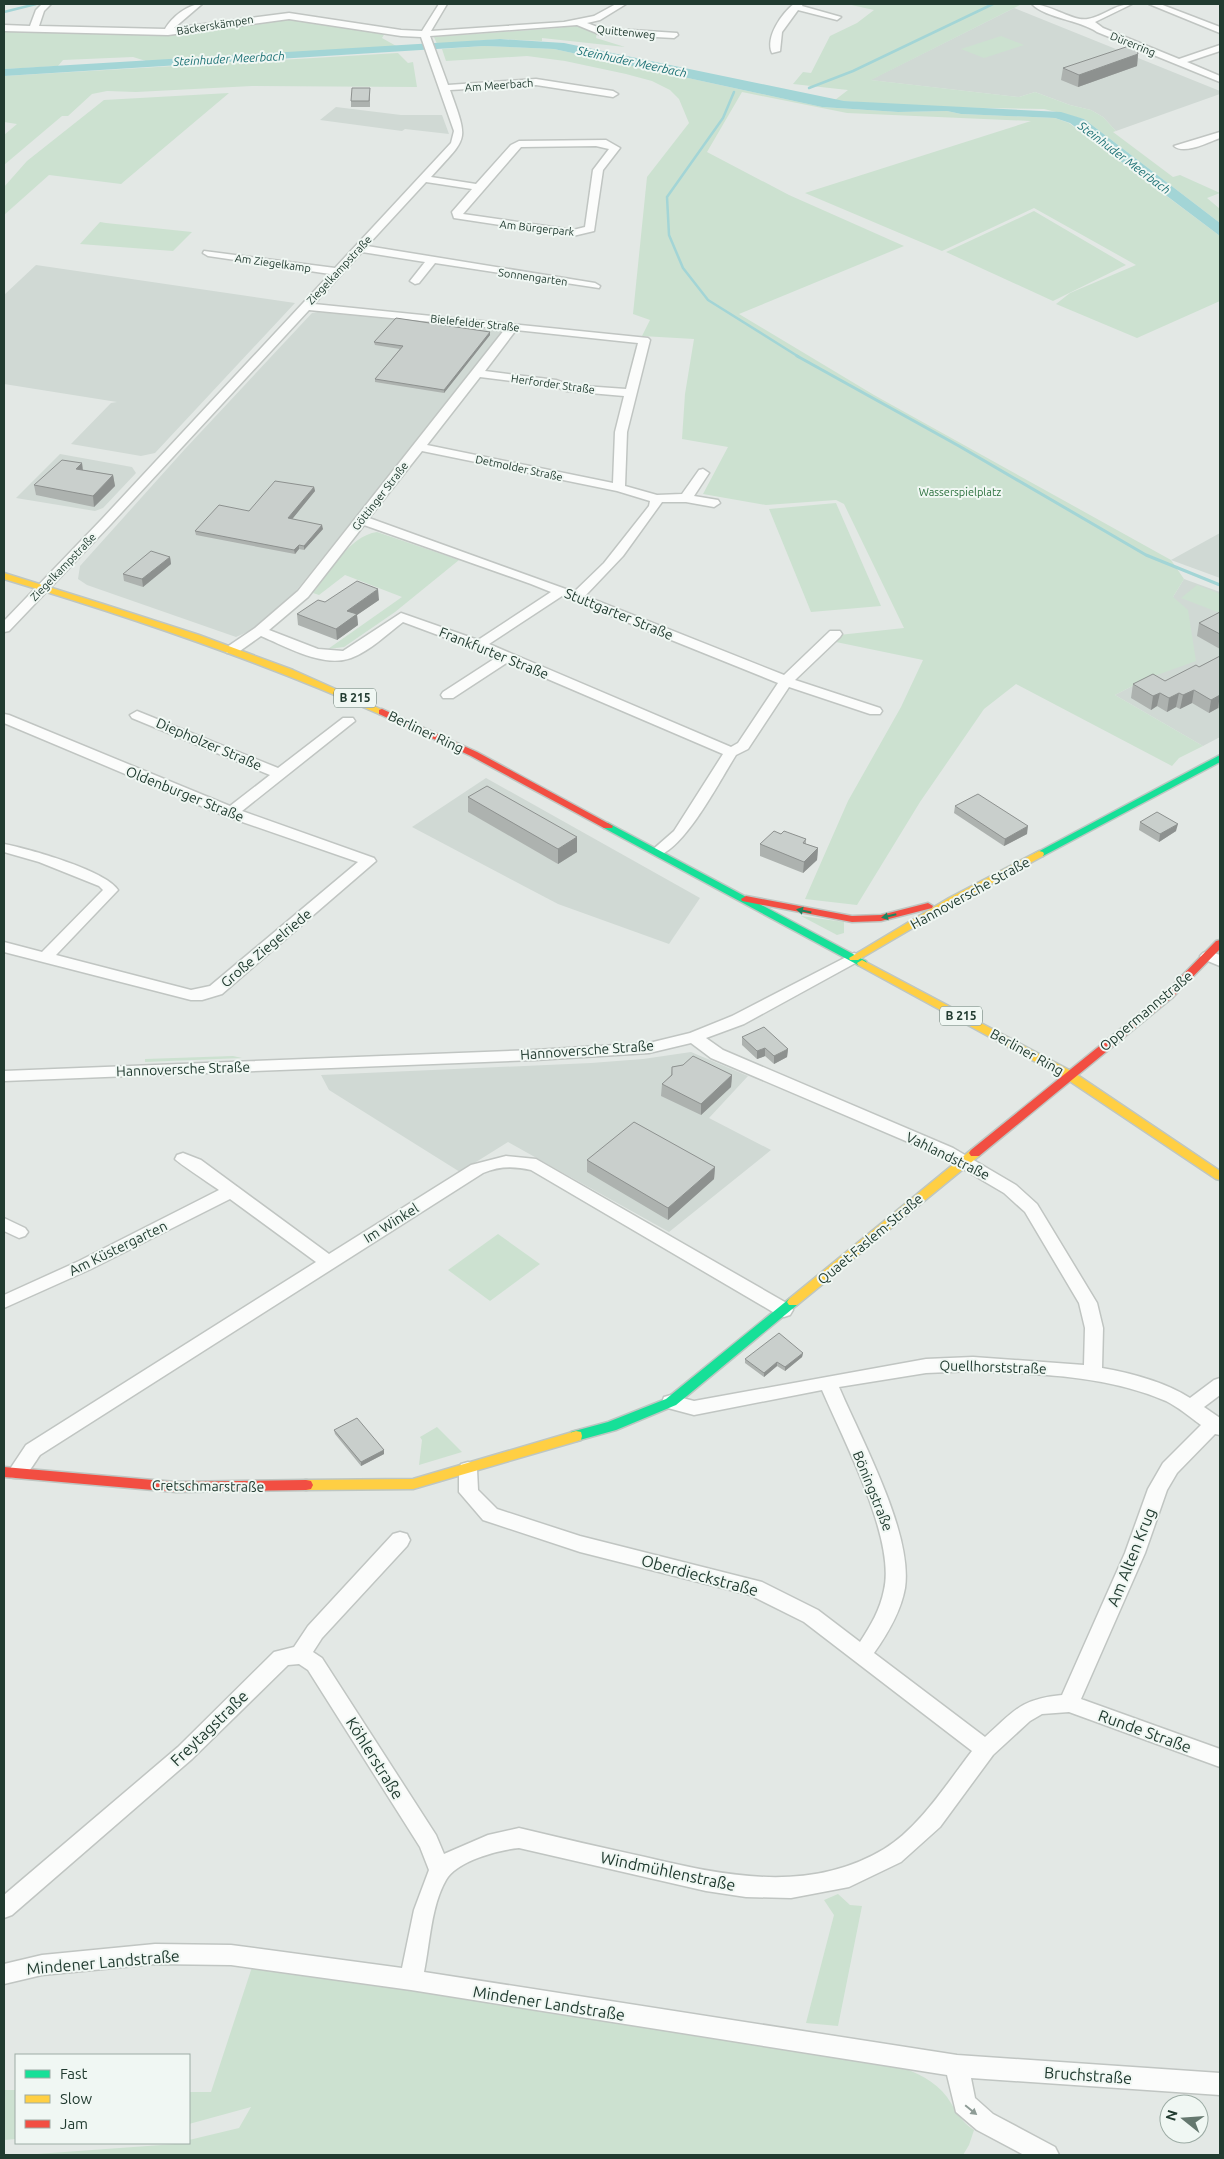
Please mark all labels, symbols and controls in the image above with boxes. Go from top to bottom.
street label: Bäckerskämpen [176,13,254,37]
street label: Quittenweg [596,23,656,41]
street label: Dürerring [1109,29,1157,59]
water label: Steinhuder Meerbach [575,43,688,79]
water label: Steinhuder Meerbach [172,49,285,68]
street label: Am Meerbach [464,77,534,93]
water label: Steinhuder Meerbach [1075,118,1173,196]
street label: Am Bürgerpark [499,218,575,238]
street label: Ziegelkampstraße [304,233,374,307]
street label: Am Ziegelkamp [234,252,312,274]
street label: Sonnengarten [498,266,568,288]
street label: Bielefelder Straße [430,312,520,334]
street label: Herforder Straße [510,372,596,396]
street label: Detmolder Straße [474,453,564,483]
street label: Göttinger Straße [350,460,410,532]
park label: Wasserspielplatz [919,486,1001,498]
street label: Ziegelkampstraße [28,531,98,603]
street label: Stuttgarter Straße [562,585,676,643]
street label: Frankfurter Straße [437,624,551,682]
road number: B 215 [334,688,376,708]
street label: Berliner Ring [386,708,466,756]
street label: Diepholzer Straße [154,715,264,773]
street label: Oldenburger Straße [124,763,246,825]
street label: Hannoversche Straße [908,854,1032,932]
street label: Große Ziegelriede [218,906,314,990]
one-way arrow [796,907,811,915]
one-way arrow [881,912,896,920]
street label: Oppermannstraße [1097,968,1195,1054]
road number: B 215 [940,1006,982,1026]
street label: Berliner Ring [988,1025,1066,1079]
street label: Hannoversche Straße [520,1037,654,1063]
street label: Hannoversche Straße [116,1059,250,1079]
street label: Vahlandstraße [904,1129,992,1183]
street label: Quaet-Faslem-Straße [814,1190,926,1288]
street label: Im Winkel [361,1200,422,1246]
street label: Am Küstergarten [66,1217,170,1279]
street label: Quellhorststraße [939,1357,1047,1377]
street label: Böningstraße [850,1449,896,1533]
street label: Cretschmarstraße [152,1477,264,1495]
street label: Am Alten Krug [1103,1505,1159,1609]
street label: Oberdieckstraße [640,1551,760,1599]
street label: Freytagstraße [167,1687,251,1769]
street label: Runde Straße [1096,1706,1194,1756]
street label: Köhlerstraße [343,1714,407,1802]
street label: Windmühlenstraße [599,1848,737,1894]
street label: Mindener Landstraße [26,1946,180,1978]
street label: Mindener Landstraße [472,1982,626,2024]
legend [15,2054,190,2144]
street label: Bruchstraße [1044,2063,1132,2087]
text: Fast [60,2065,88,2082]
text: Slow [60,2090,93,2107]
north arrow [1159,2094,1209,2144]
one-way arrow [965,2105,978,2116]
text: N [1162,2108,1181,2123]
text: Jam [60,2115,88,2132]

